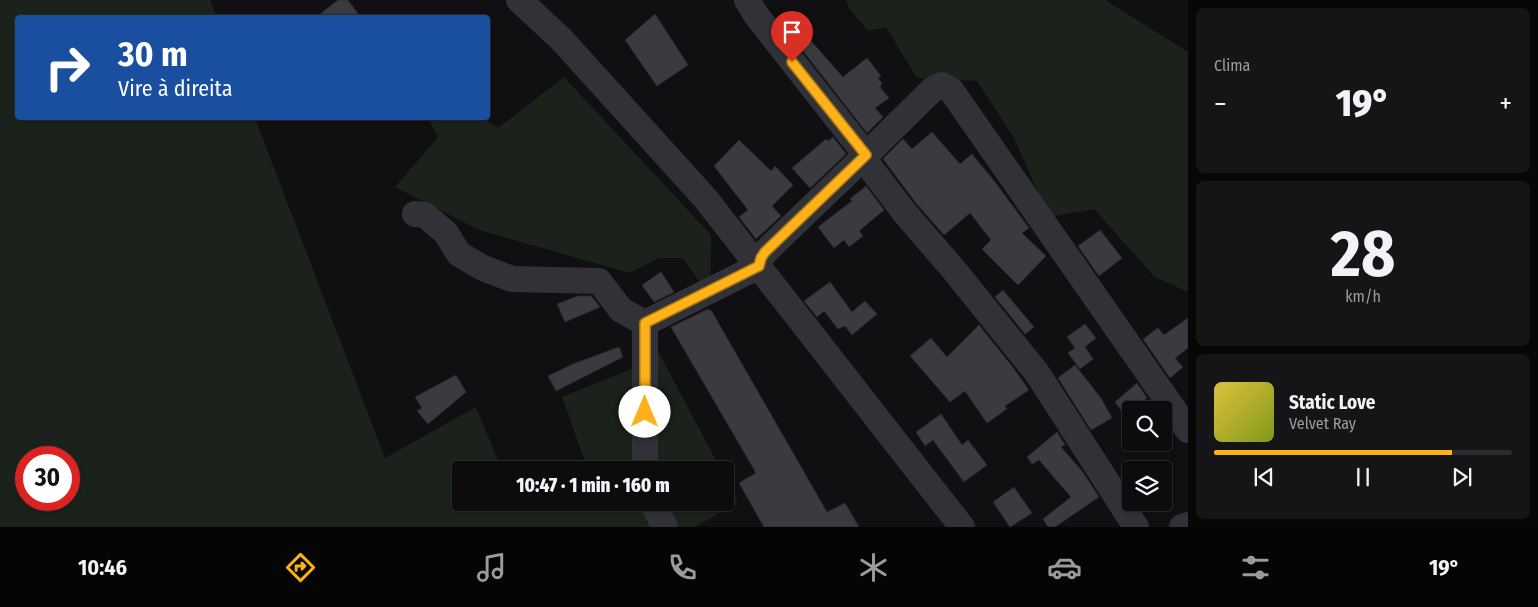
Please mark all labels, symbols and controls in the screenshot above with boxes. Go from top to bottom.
pin [771,11,813,62]
icon: arrive [778,18,806,46]
text: 30 m [118,33,188,75]
icon: right [35,35,100,100]
text: Clima [1214,56,1250,75]
text: Vire à direita [118,75,232,102]
text: 19° [1336,80,1390,126]
text: − [1214,87,1227,120]
text: + [1499,87,1512,120]
text: 28 [1331,215,1395,293]
text: km/h [1345,287,1381,306]
position arrow [618,385,670,437]
text: Static Love [1289,391,1376,414]
map controls [1122,401,1172,511]
button: search [1122,401,1172,451]
text: Velvet Ray [1289,414,1356,433]
speed limit sign: 30 [15,446,80,511]
button: layers [1122,461,1172,511]
icon: previous [1250,463,1278,491]
icon: pause [1349,463,1377,491]
icon: next [1448,463,1476,491]
text: 10:47 · 1 min · 160 m [516,474,670,497]
icon: directions [283,550,318,585]
icon: music [474,550,509,585]
icon: phone [665,550,700,585]
icon: climate [856,550,891,585]
icon: car [1047,550,1082,585]
icon: filters [1238,550,1273,585]
text: 10:46 [78,554,127,581]
text: 19° [1429,554,1460,581]

